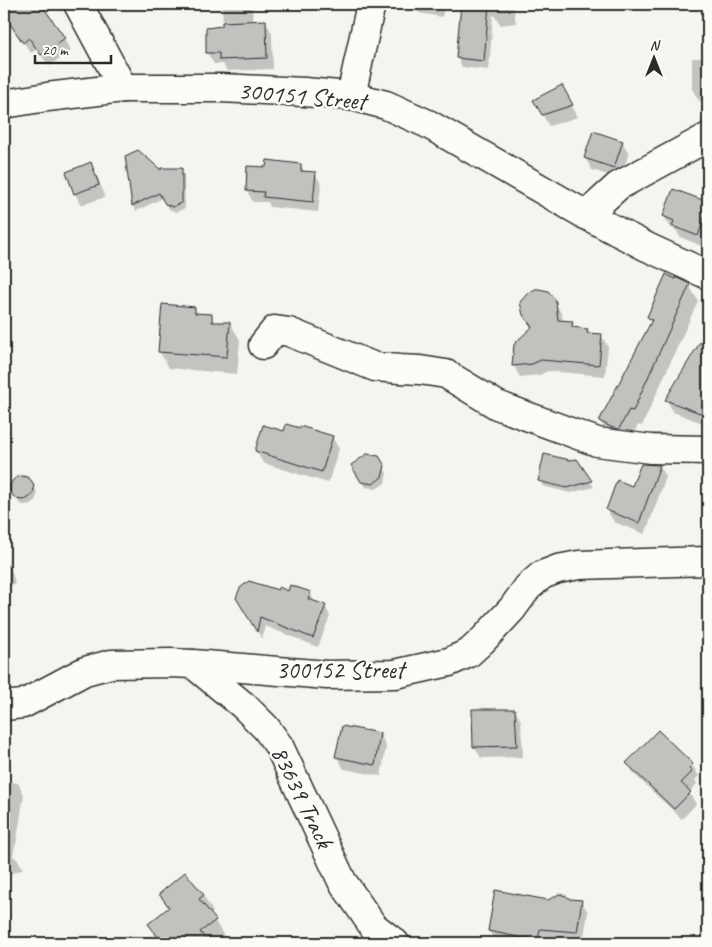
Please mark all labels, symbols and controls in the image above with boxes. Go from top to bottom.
scale bar [35,32,111,64]
north arrow [630,32,680,82]
text: N [650,37,661,54]
text: 20 m [42,41,69,60]
street label: 300151 Street [237,74,371,118]
street label: 300152 Street [276,654,408,686]
street label: 83639 Track [264,741,341,855]

